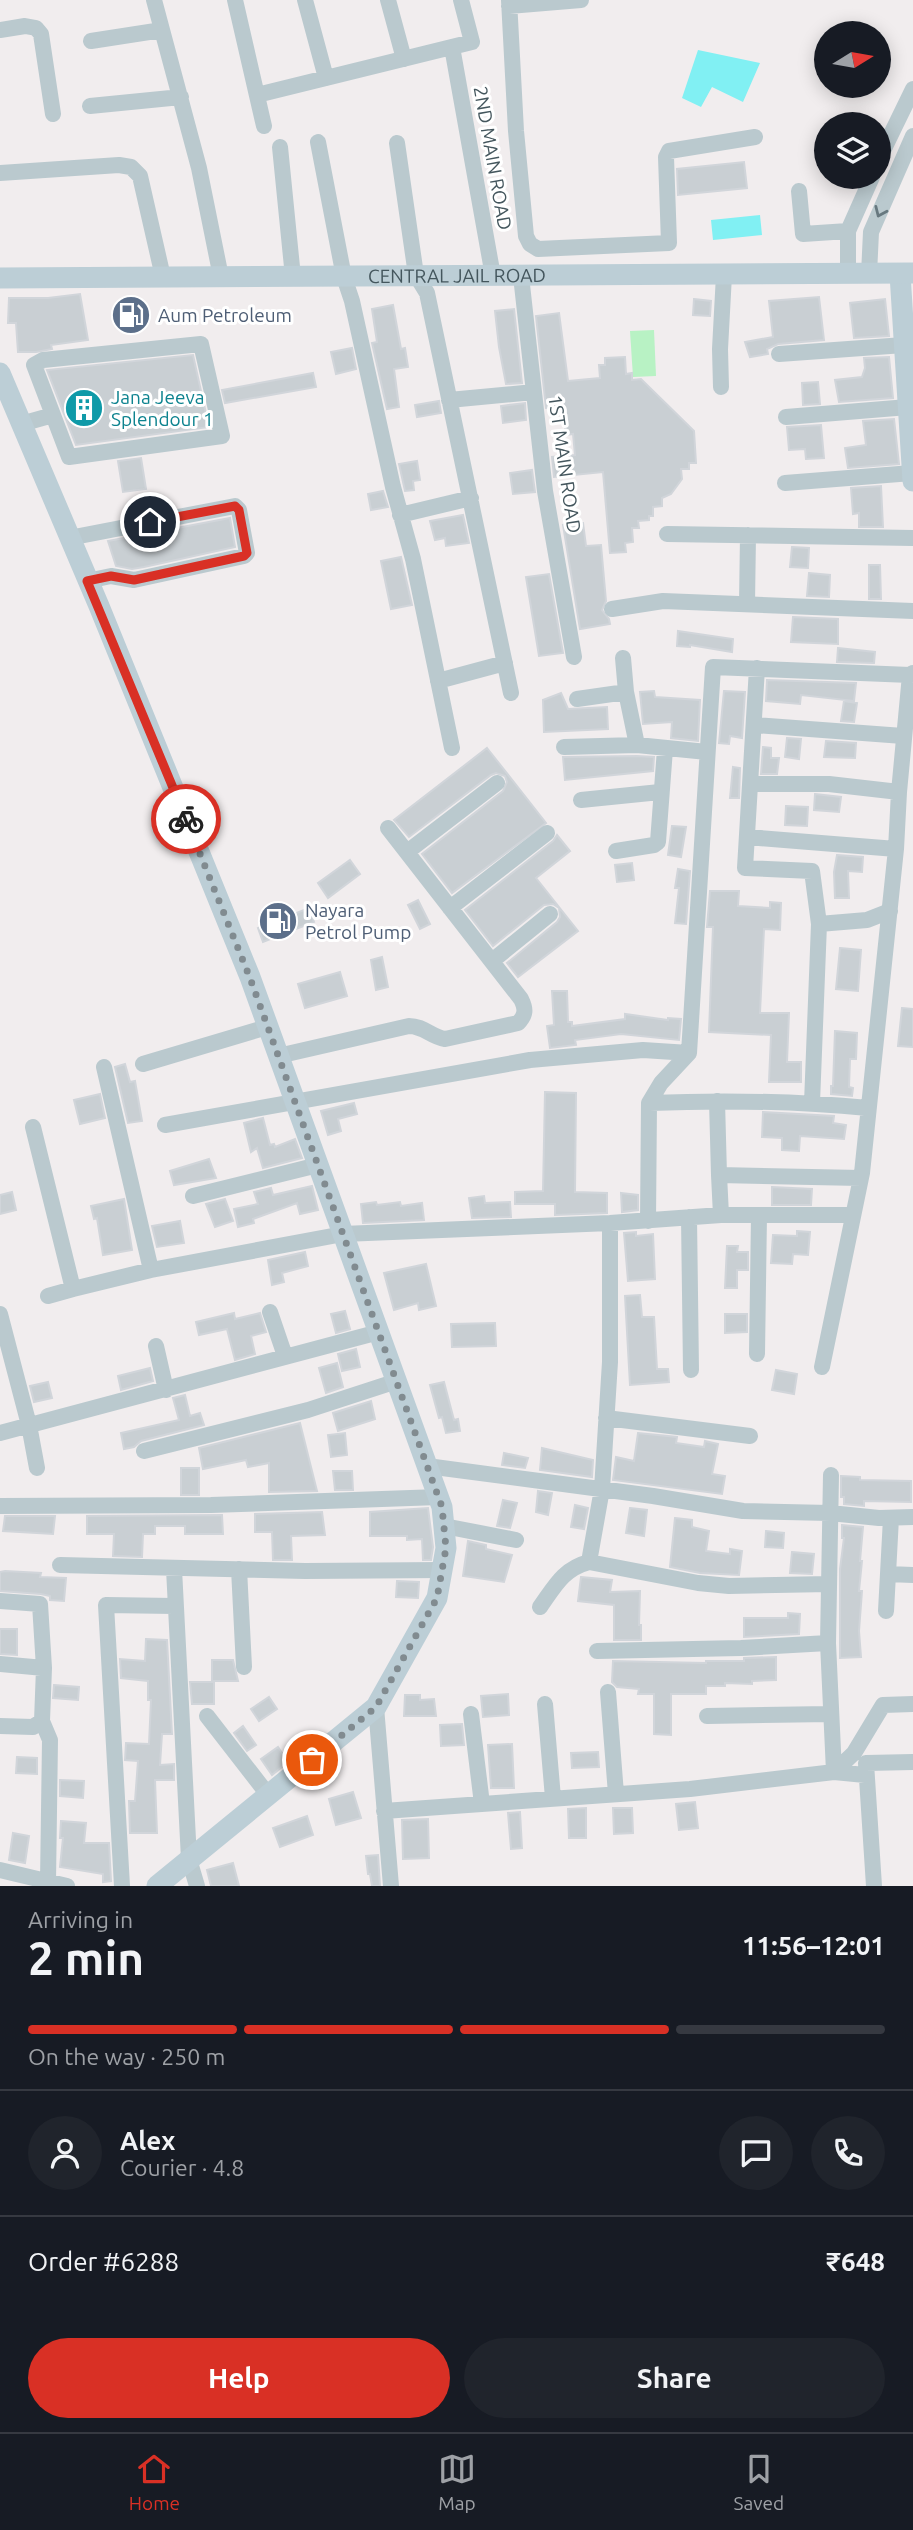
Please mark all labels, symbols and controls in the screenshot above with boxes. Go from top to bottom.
north arrow [814,21,891,98]
map controls [814,21,891,189]
street label: 2ND MAIN ROAD [470,84,516,232]
button: layers [814,112,891,189]
one-way arrow [874,205,888,217]
street label: CENTRAL JAIL ROAD [368,264,546,287]
fuel station icon: Aum Petroleum [110,294,152,336]
place label: Aum Petroleum [158,304,292,326]
place label: Jana Jeeva Splendour 1 [111,386,214,430]
building icon: Jana Jeeva Splendour 1 [63,387,105,429]
street label: 1ST MAIN ROAD [544,393,586,535]
pin [120,492,180,552]
icon: home [131,503,169,541]
courier [151,784,221,854]
icon: bike [167,800,205,838]
place label: Nayara Petrol Pump [305,899,411,943]
fuel station icon: Nayara Petrol Pump [257,900,299,942]
pin [282,1730,342,1790]
icon: bag [293,1741,331,1779]
text: Arriving in [28,1907,133,1932]
text: 11:56–12:01 [742,1931,885,1960]
text: 2 min [28,1932,144,1984]
text: On the way · 250 m [28,2044,225,2069]
button: person [28,2116,102,2190]
button: chat [719,2116,793,2190]
button: phone [811,2116,885,2190]
text: Alex [120,2126,175,2155]
text: Courier · 4.8 [120,2155,244,2180]
text: Order #6288 [28,2247,179,2276]
text: ₹648 [826,2247,885,2276]
button: Help [28,2338,450,2418]
button: Share [464,2338,885,2418]
tab: Home [129,2450,180,2514]
tab: Map [438,2450,476,2514]
tab: Saved [734,2450,784,2514]

